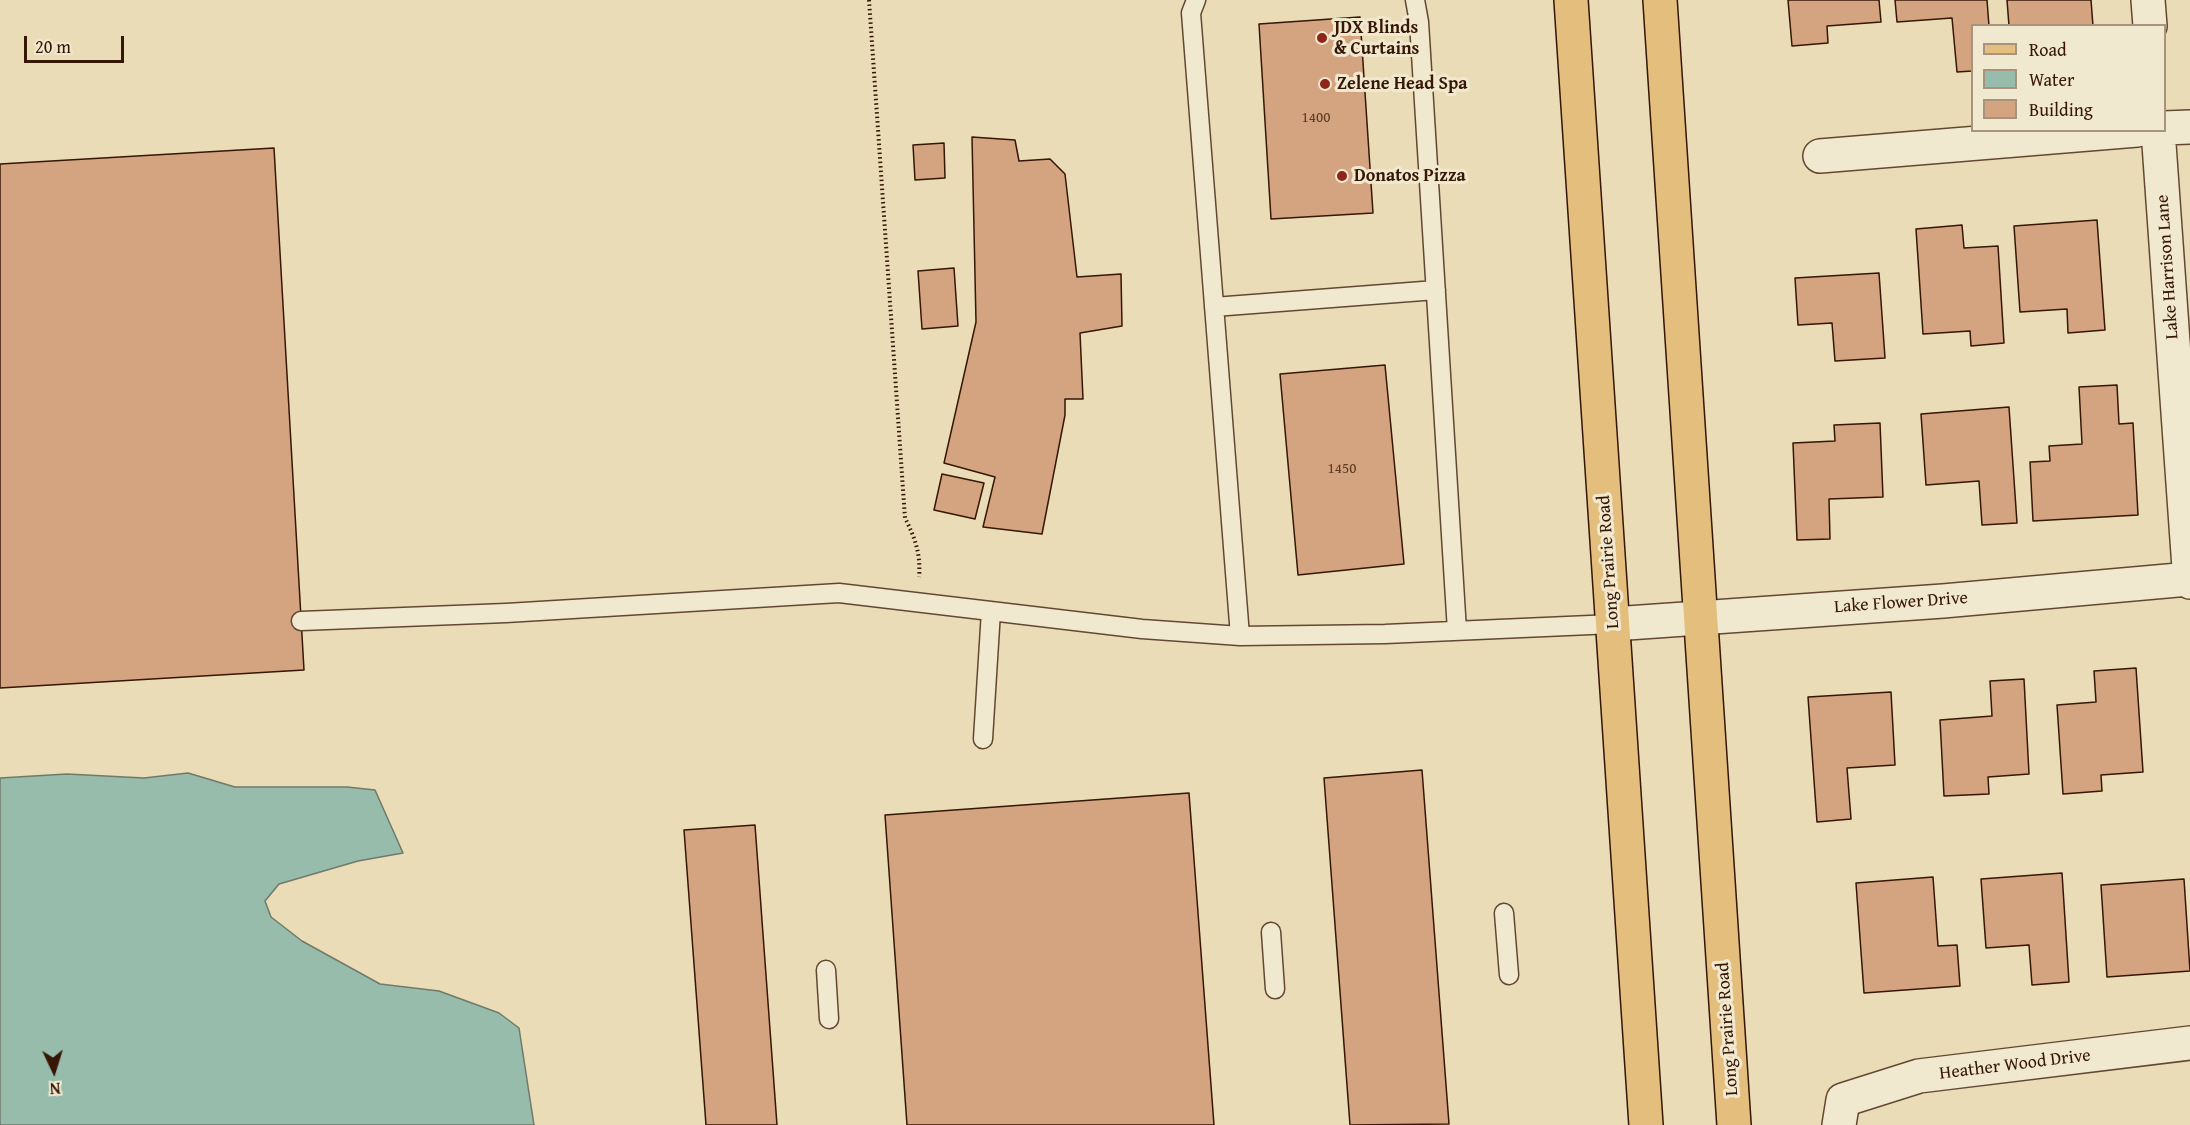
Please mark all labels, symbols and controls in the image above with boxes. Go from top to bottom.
place label: JDX Blinds & Curtains [1334,17,1419,60]
scale bar [27,24,128,62]
legend [1971,24,2166,132]
marker: JDX Blinds & Curtains [1315,31,1329,45]
text: 20 m [35,33,71,60]
text: Road [2029,36,2067,63]
text: Water [2029,66,2074,93]
place label: Zelene Head Spa [1337,73,1467,95]
marker: Zelene Head Spa [1318,77,1332,91]
text: Building [2029,96,2093,123]
house number: 1400 [1302,109,1330,127]
place label: Donatos Pizza [1354,165,1466,187]
marker: Donatos Pizza [1335,169,1349,183]
street label: Lake Harrison Lane [2152,194,2184,340]
house number: 1450 [1328,460,1356,478]
street label: Long Prairie Road [1594,494,1624,630]
street label: Lake Flower Drive [1833,588,1969,618]
street label: Long Prairie Road [1713,961,1743,1097]
north arrow [24,1041,84,1101]
street label: Heather Wood Drive [1938,1045,2092,1085]
text: N [49,1077,61,1101]

